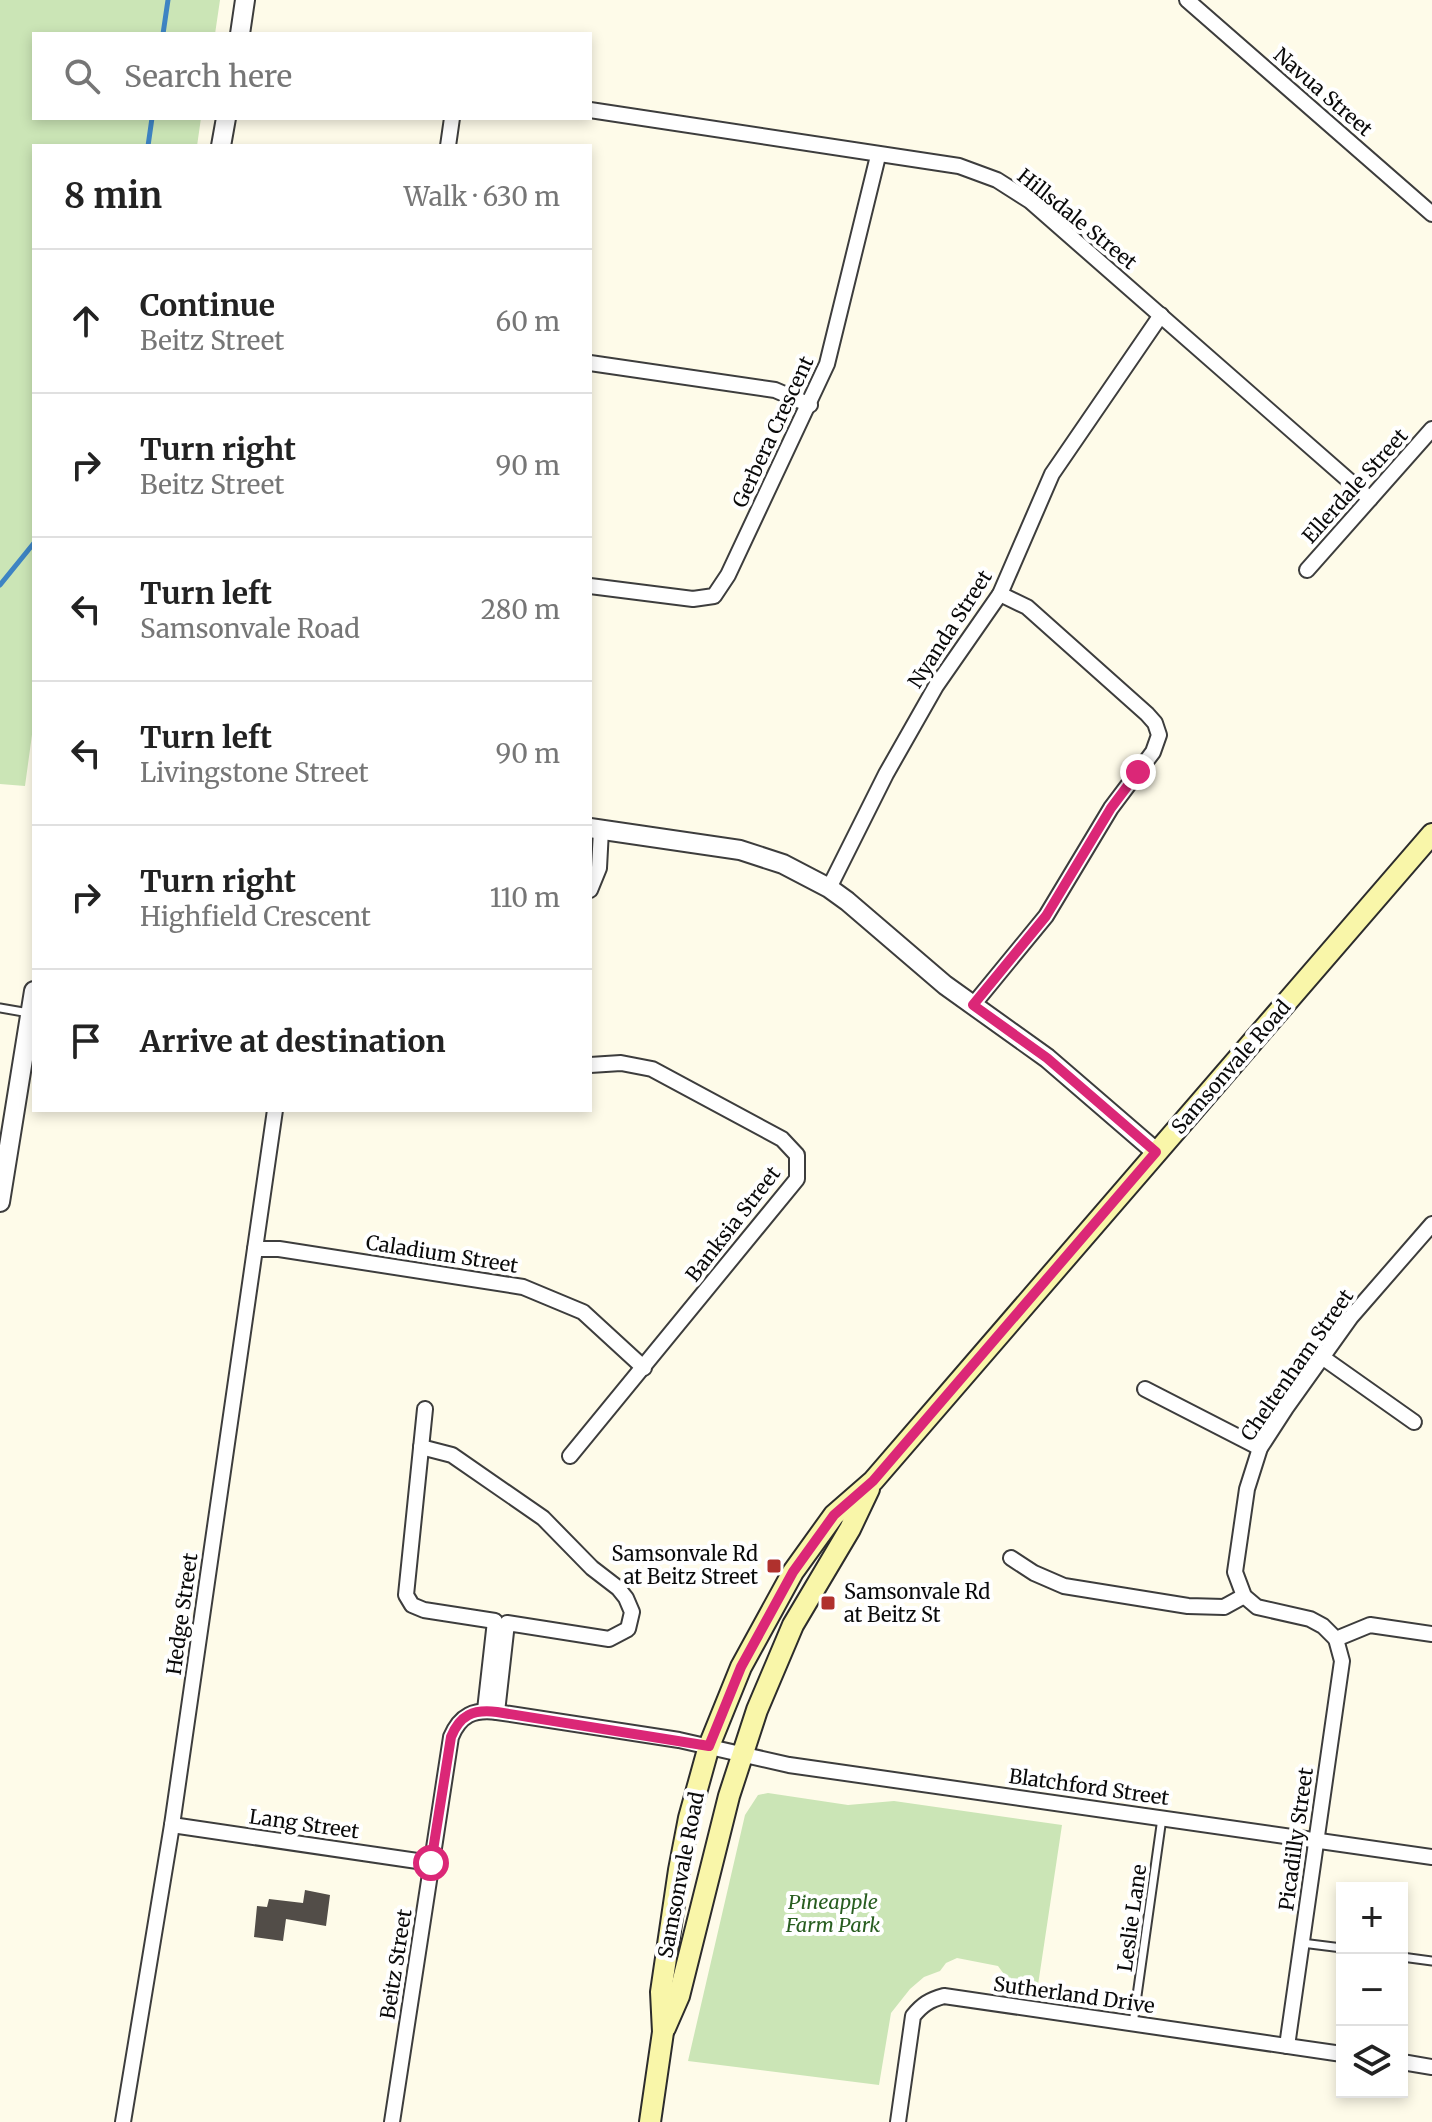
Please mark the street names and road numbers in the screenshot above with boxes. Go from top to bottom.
street label: Navua Street [1269,42,1378,141]
street label: Hillsdale Street [1013,163,1142,274]
street label: Gerbera Crescent [727,352,819,511]
street label: Ellerdale Street [1297,423,1413,548]
street label: Nyanda Street [902,565,997,692]
street label: Samsonvale Road [1166,995,1296,1139]
street label: Banksia Street [680,1161,785,1286]
street label: Caladium Street [364,1229,520,1278]
street label: Cheltenham Street [1235,1284,1358,1445]
street label: Hedge Street [161,1551,202,1677]
street label: Blatchford Street [1007,1763,1171,1810]
street label: Picadilly Street [1273,1766,1318,1912]
street label: Samsonvale Road [652,1790,709,1960]
street label: Lang Street [247,1803,361,1844]
street label: Leslie Lane [1112,1863,1151,1973]
street label: Beitz Street [374,1907,417,2021]
street label: Sutherland Drive [992,1971,1156,2018]

